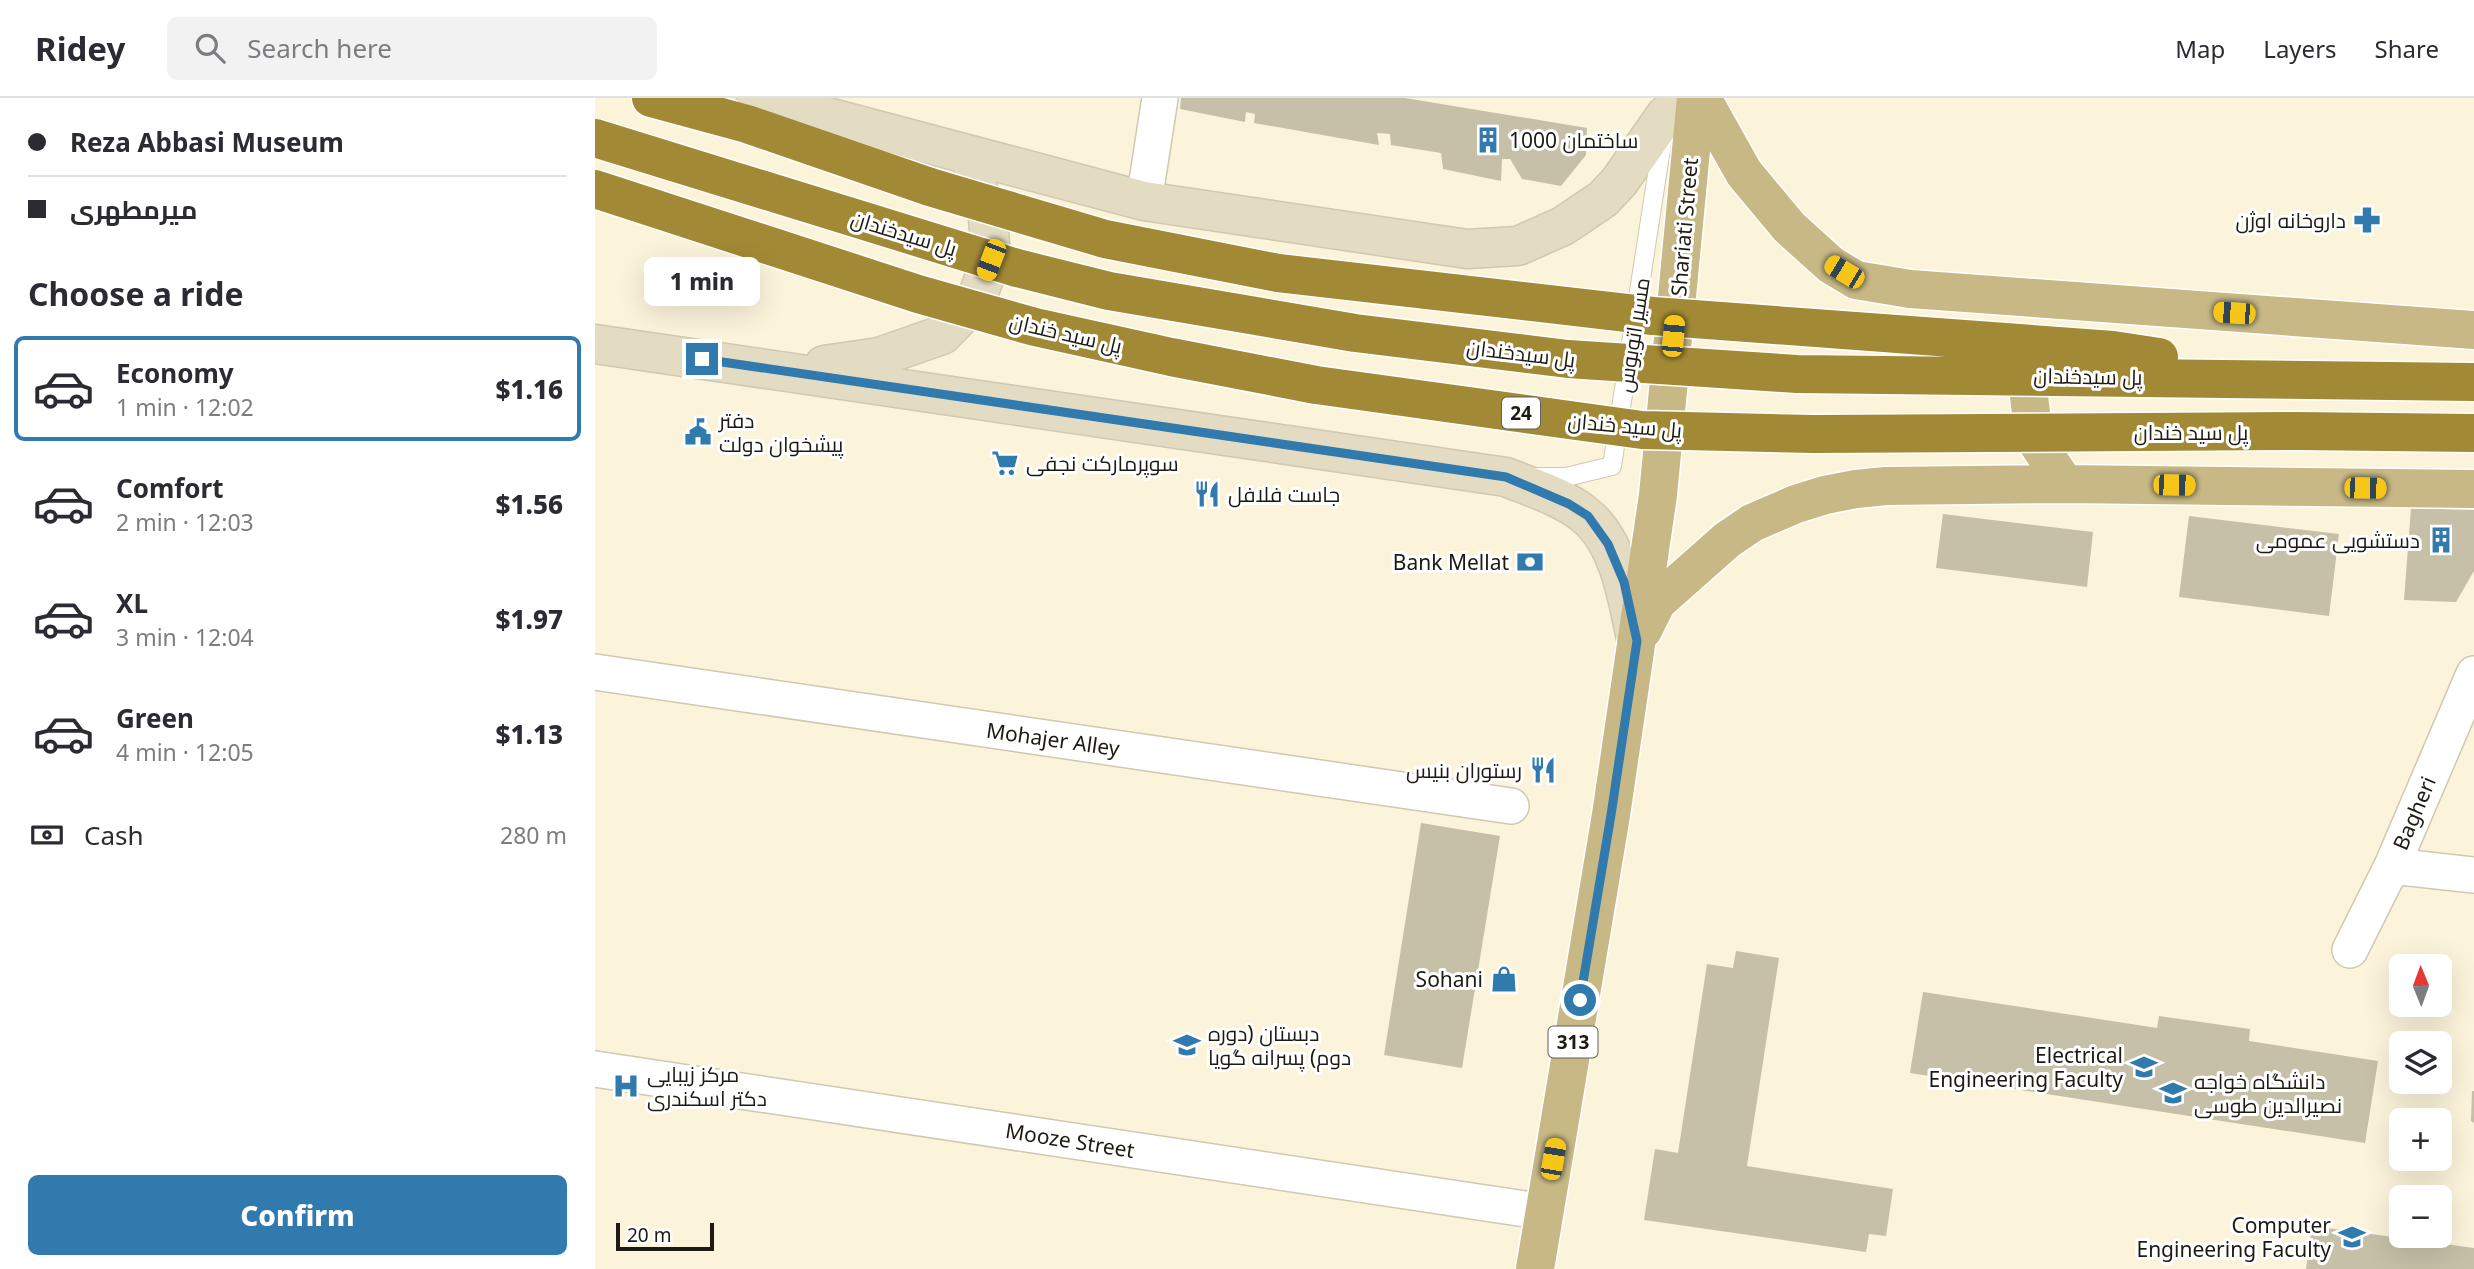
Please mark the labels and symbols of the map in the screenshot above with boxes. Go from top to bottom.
building icon: ساختمان 1000 [1473,125,1503,155]
place label: ساختمان 1000 [1509,126,1638,154]
street label: Shariati Street [1664,156,1704,298]
street label: پل سیدخندان [847,204,961,263]
pharmacy icon: داروخانه اوژن [2352,205,2382,235]
place label: داروخانه اوژن [2236,206,2346,234]
car [974,237,1009,283]
car [1821,252,1868,292]
callout: 1 min [644,258,760,306]
street label: مسیر اتوبوس [1610,276,1656,394]
car [2213,301,2256,325]
street label: پل سید خندان [1007,306,1125,361]
car [1661,314,1686,358]
street label: پل سیدخندان [1465,332,1577,375]
route end [686,343,718,375]
street label: پل سیدخندان [2033,361,2143,392]
road number: 24 [1502,398,1540,428]
place label: دفتر پیشخوان دولت [718,406,844,459]
street label: پل سید خندان [1567,406,1684,445]
public building icon: دفتر پیشخوان دولت [683,417,713,447]
street label: پل سید خندان [2134,418,2249,447]
supermarket icon: سوپرمارکت نجفی [990,448,1020,478]
place label: سوپرمارکت نجفی [1026,449,1179,478]
car [2153,474,2196,496]
car [2344,477,2387,499]
restaurant icon: جاست فلافل [1192,479,1222,509]
place label: جاست فلافل [1228,480,1340,508]
building icon: دستشویی عمومی [2426,525,2456,555]
place label: دستشویی عمومی [2256,526,2420,554]
bank icon: Bank Mellat [1515,547,1545,577]
place label: Bank Mellat [1393,548,1509,576]
street label: Mohajer Alley [985,716,1122,762]
restaurant icon: رستوران بنیس [1528,755,1558,785]
place label: رستوران بنیس [1406,756,1522,784]
street label: Bagheri [2386,772,2442,854]
north arrow [2389,954,2452,1017]
shop icon: Sohani [1489,964,1519,994]
place label: Sohani [1416,965,1483,993]
route start [1564,984,1596,1016]
place label: دبستان (دوره دوم) پسرانه گویا [1208,1019,1351,1072]
road number: 313 [1549,1026,1597,1058]
school or university icon: دبستان (دوره دوم) پسرانه گویا [1172,1030,1202,1060]
place label: Electrical Engineering Faculty [1928,1041,2123,1093]
school or university icon: Electrical Engineering Faculty [2129,1052,2159,1082]
place label: مرکز زیبایی دکتر اسکندری [647,1060,767,1112]
place label: دانشگاه خواجه نصیرالدین طوسی [2194,1067,2342,1119]
hospital icon: مرکز زیبایی دکتر اسکندری [611,1071,641,1101]
school or university icon: دانشگاه خواجه نصیرالدین طوسی [2158,1078,2188,1108]
street label: Mooze Street [1004,1116,1137,1164]
car [1540,1136,1567,1182]
place label: Computer Engineering Faculty [2136,1211,2331,1263]
scale bar [616,1220,714,1252]
school or university icon: Computer Engineering Faculty [2337,1222,2367,1252]

